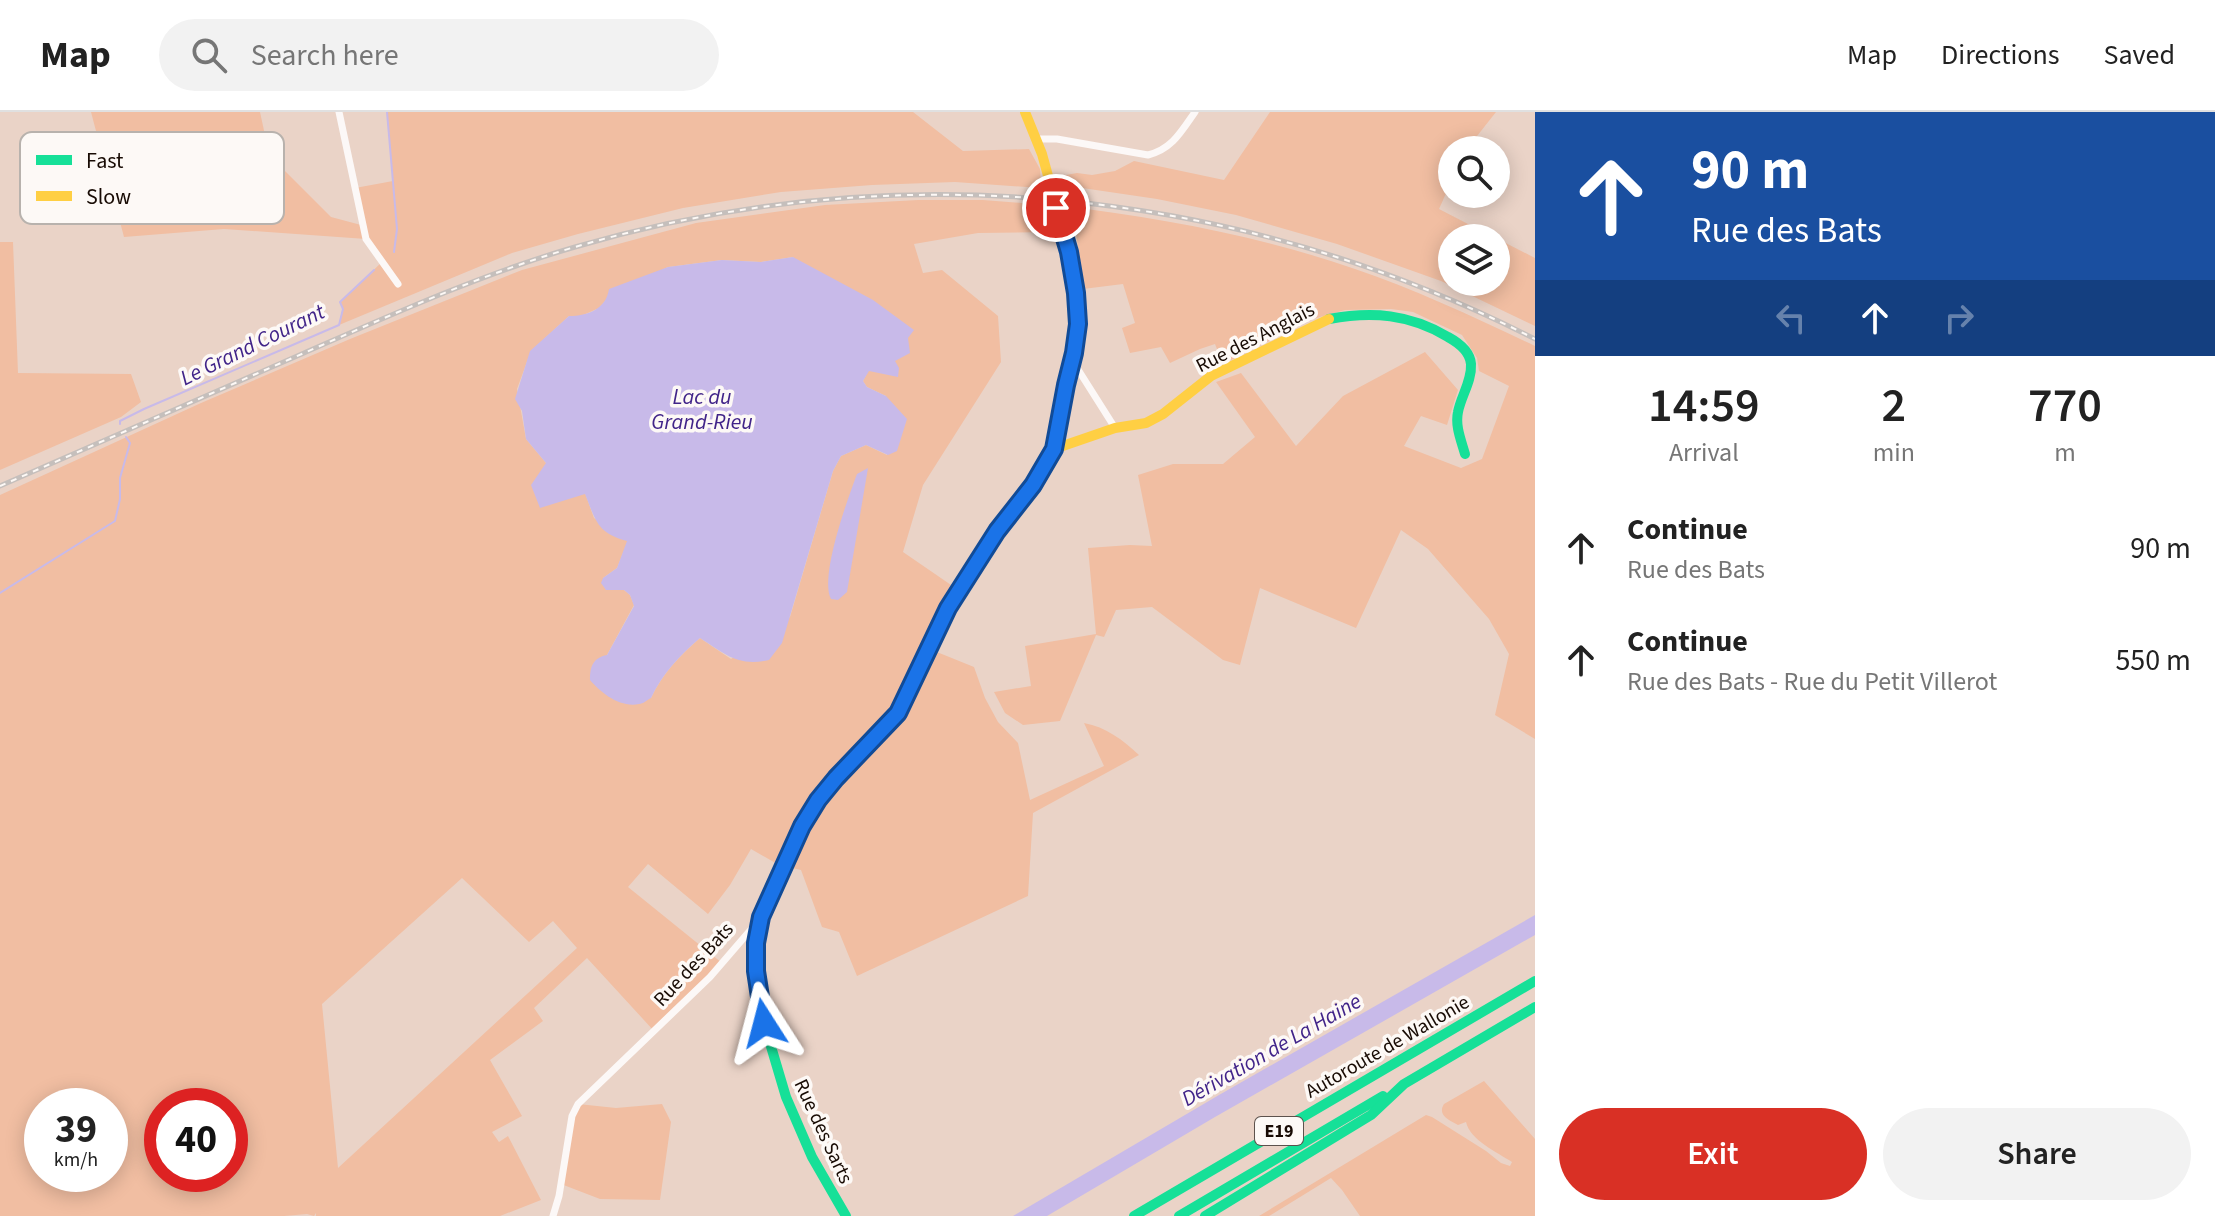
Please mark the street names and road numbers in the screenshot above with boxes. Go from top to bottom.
street label: Rue des Anglais [1191,296,1320,380]
street label: Rue des Bats [647,916,740,1013]
street label: Autoroute de Wallonie [1300,988,1475,1105]
street label: Rue des Sarts [787,1075,859,1188]
road number: E19 [1255,1117,1303,1145]

